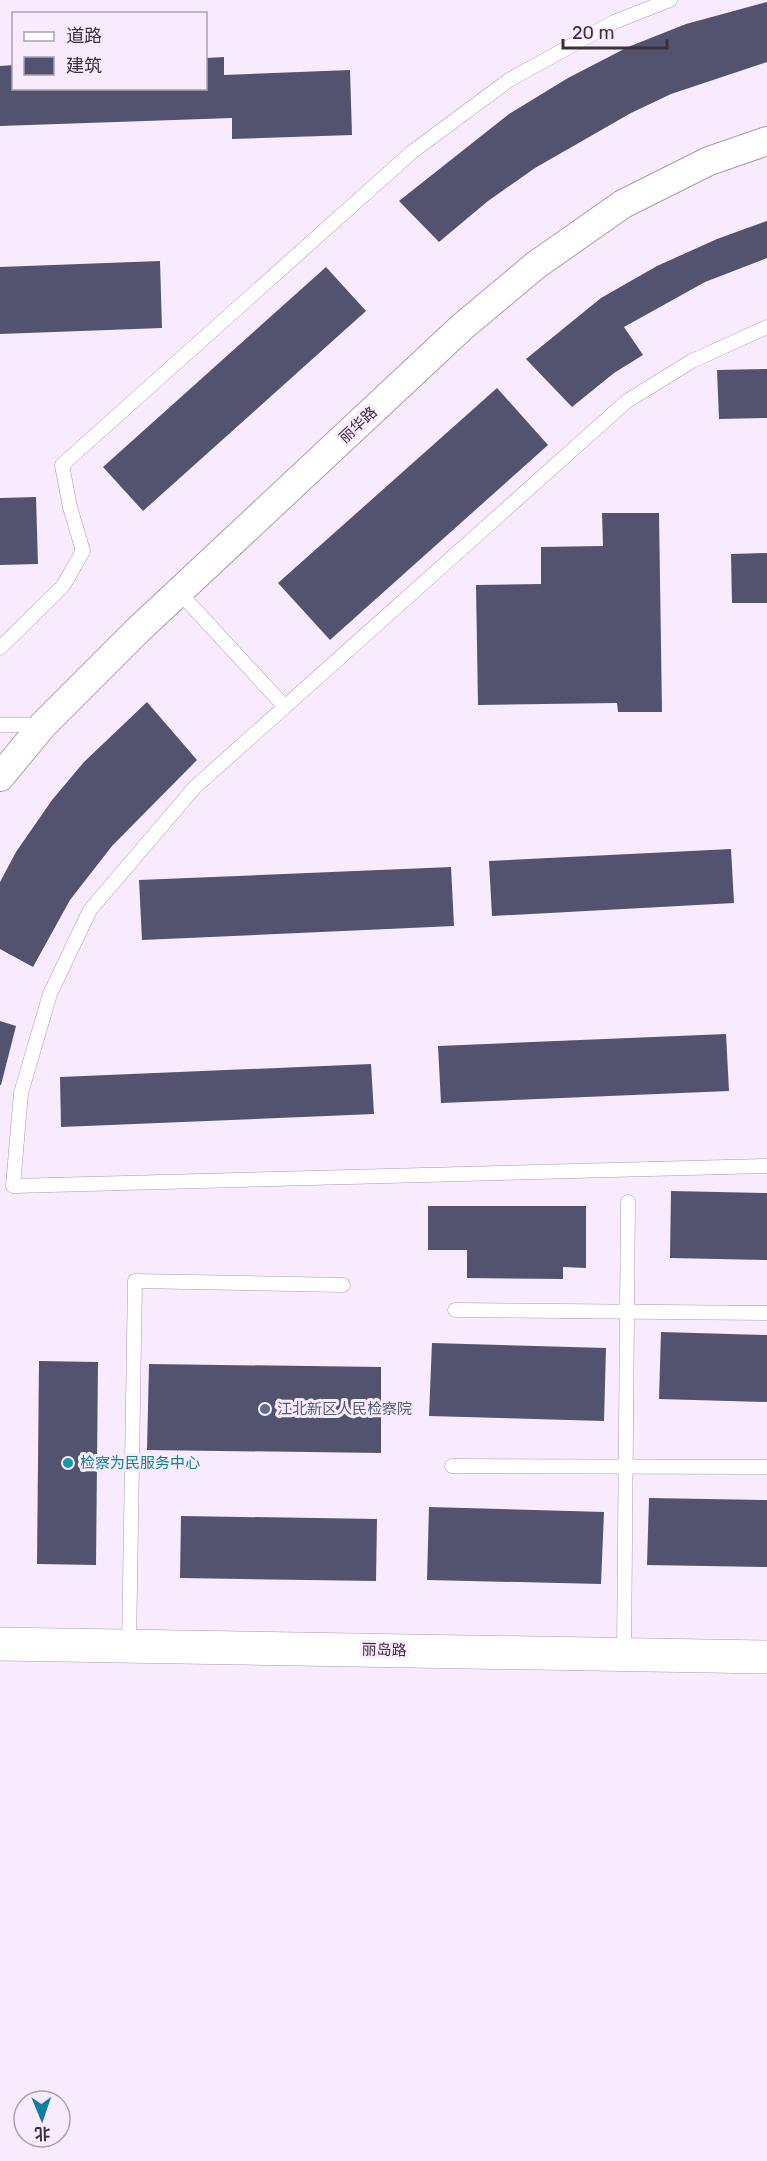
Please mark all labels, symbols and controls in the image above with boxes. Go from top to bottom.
legend [12,12,207,90]
scale bar [563,12,666,50]
text: 20 m [572,22,614,44]
text: 道路 [66,25,102,47]
text: 建筑 [66,55,102,77]
street label: 丽华路 [335,403,381,447]
place label: 江北新区人民检察院 [277,1400,412,1418]
marker: 江北新区人民检察院 [258,1402,272,1416]
place label: 检察为民服务中心 [80,1454,200,1472]
marker: 检察为民服务中心 [61,1456,75,1470]
street label: 丽岛路 [361,1641,407,1659]
north arrow [12,2089,72,2149]
text: 北 [34,2124,51,2143]

